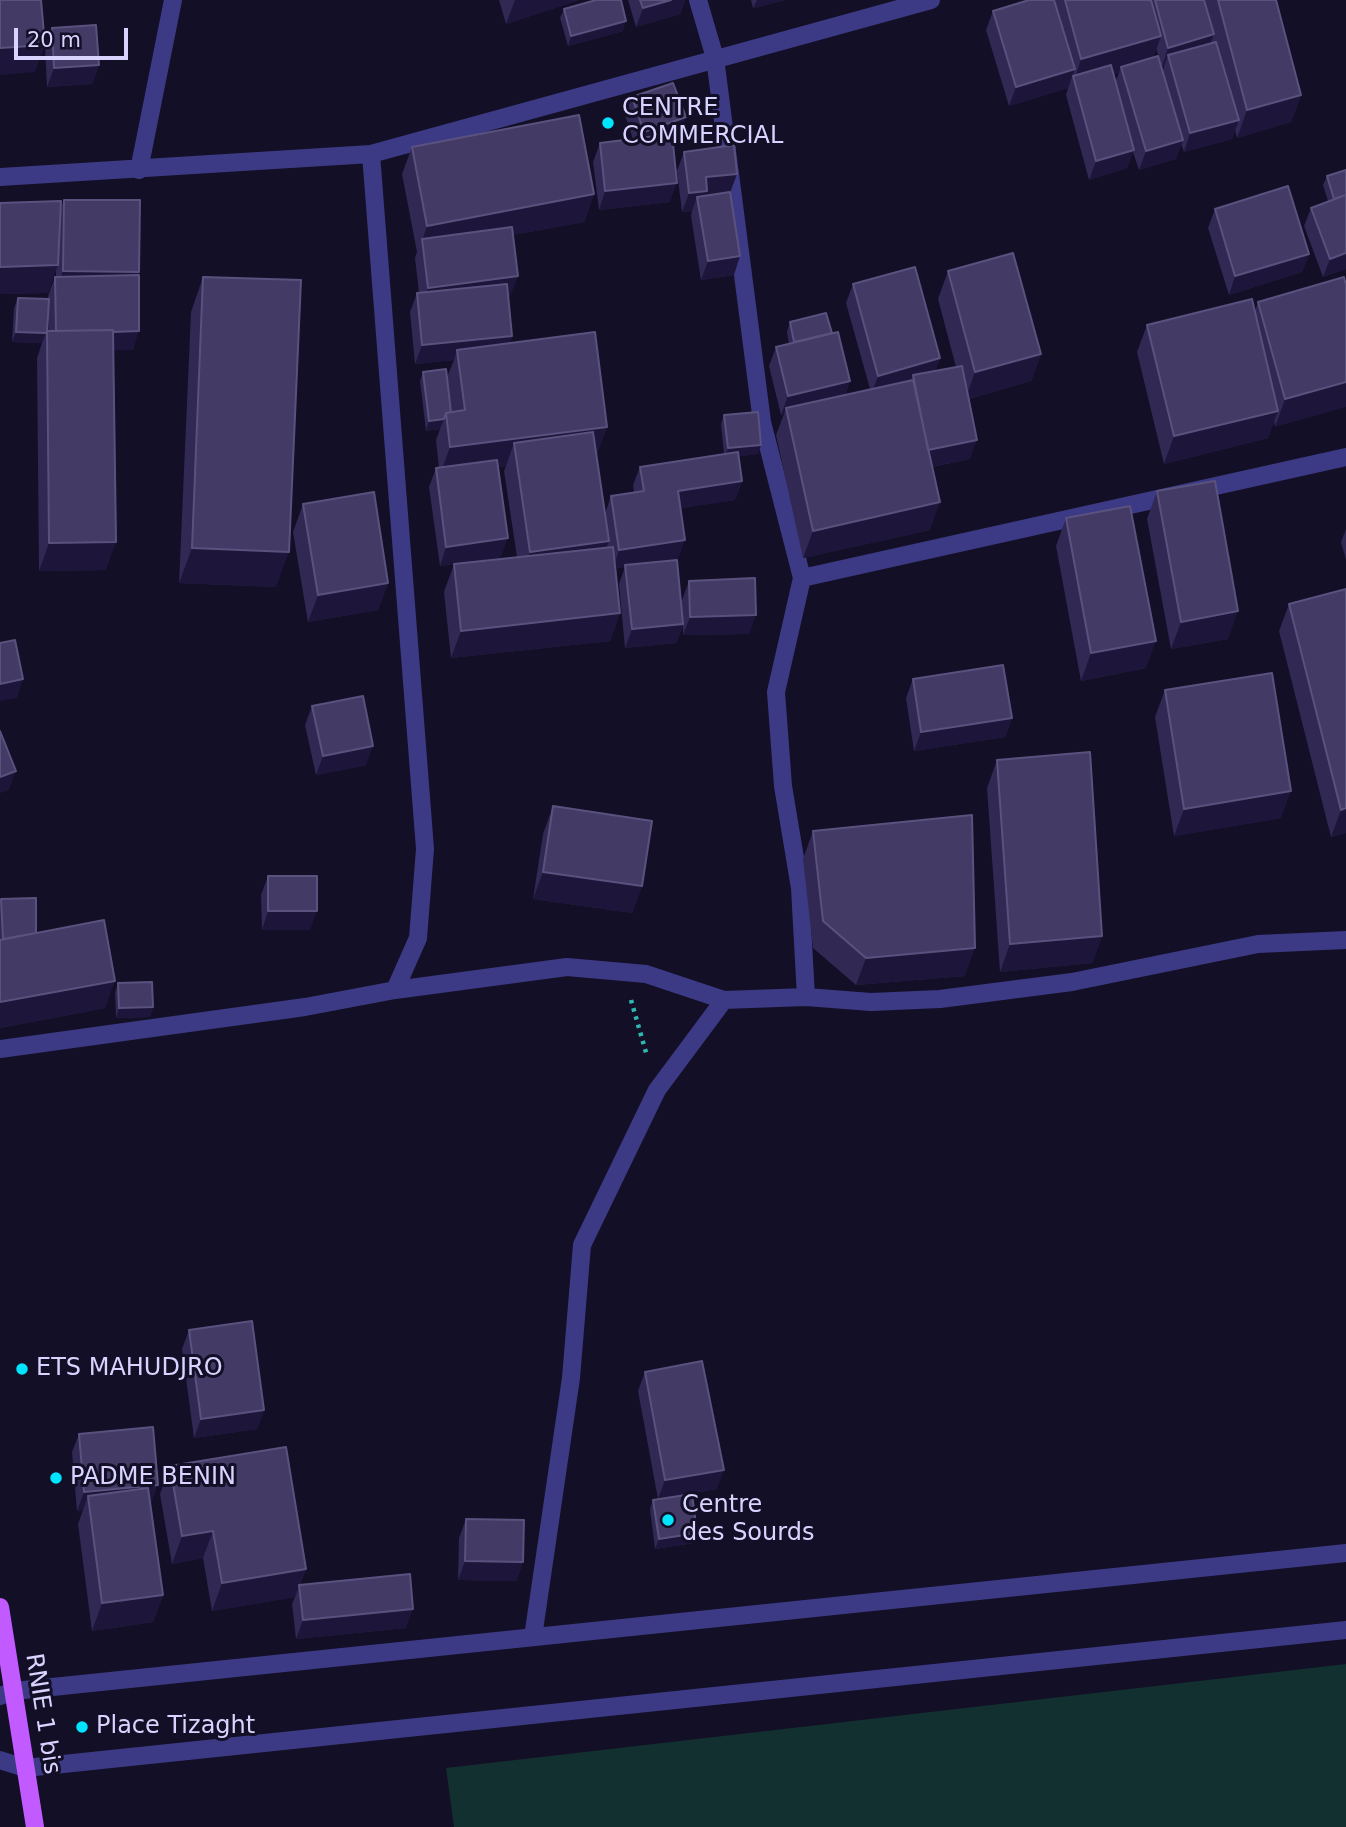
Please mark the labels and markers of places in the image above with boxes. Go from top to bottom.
place label: CENTRE COMMERCIAL [622,95,783,151]
marker: CENTRE COMMERCIAL [600,115,616,131]
place label: ETS MAHUDJRO [36,1355,223,1383]
marker: ETS MAHUDJRO [14,1361,30,1377]
place label: PADME BENIN [70,1464,236,1492]
marker: PADME BENIN [48,1470,64,1486]
place label: Centre des Sourds [682,1492,814,1548]
marker: Centre des Sourds [660,1512,676,1528]
place label: Place Tizaght [96,1713,255,1741]
marker: Place Tizaght [74,1719,90,1735]

